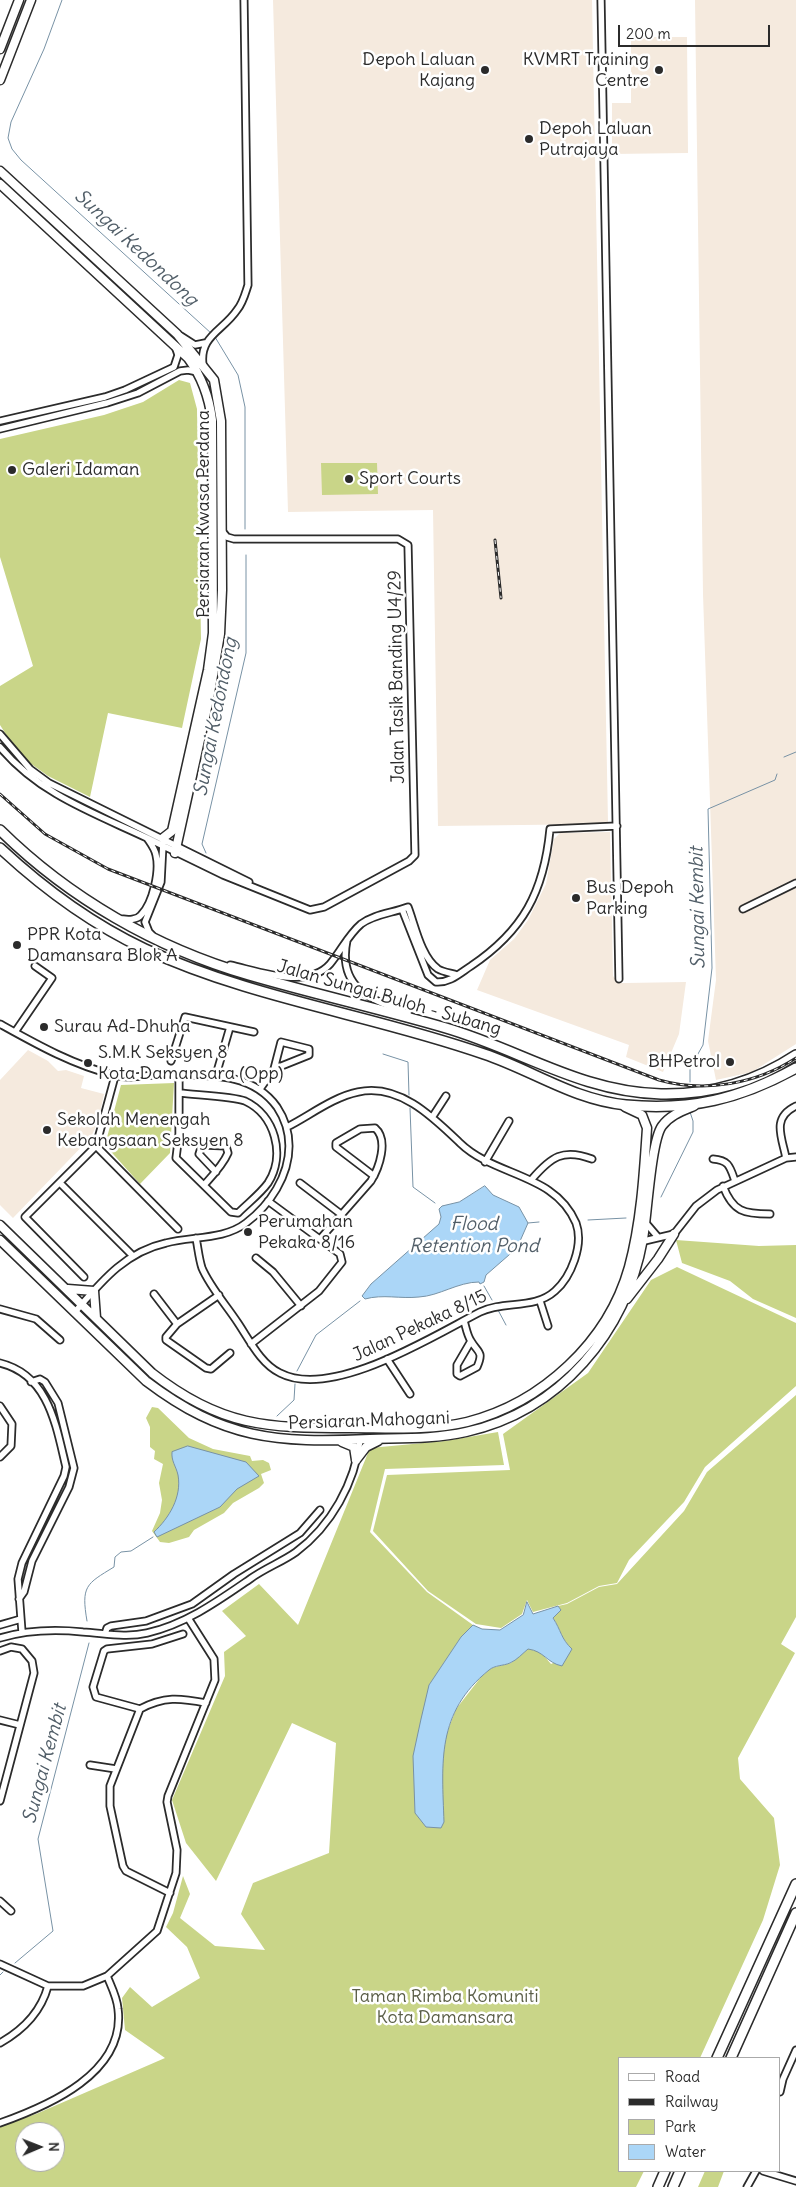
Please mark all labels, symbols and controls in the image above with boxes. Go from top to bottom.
scale bar [621,15,774,47]
text: 200 m [626,24,671,43]
place label: Depoh Laluan Kajang [362,49,475,92]
place label: KVMRT Training Centre [523,49,649,92]
marker: Depoh Laluan Kajang [479,64,491,76]
marker: KVMRT Training Centre [653,64,665,76]
place label: Depoh Laluan Putrajaya [539,118,652,160]
marker: Depoh Laluan Putrajaya [523,133,535,145]
water label: Sungai Kedondong [69,185,203,311]
street label: Persiaran Kwasa Perdana [193,410,215,618]
place label: Galeri Idaman [22,459,140,481]
marker: Galeri Idaman [6,464,18,476]
place label: Sport Courts [359,468,461,490]
marker: Sport Courts [343,473,355,485]
street label: Jalan Tasik Banding U4/29 [384,570,410,784]
water label: Sungai Kedondong [189,636,243,798]
water label: Sungai Kembit [686,847,710,969]
place label: Bus Depoh Parking [586,877,674,920]
marker: Bus Depoh Parking [570,892,582,904]
place label: PPR Kota Damansara Blok A [27,924,178,966]
marker: PPR Kota Damansara Blok A [11,939,23,951]
street label: Jalan Sungai Buloh - Subang [274,956,504,1040]
place label: Surau Ad-Dhuha [54,1016,190,1038]
marker: Surau Ad-Dhuha [38,1021,50,1033]
place label: S.M.K Seksyen 8 Kota Damansara (Opp) [98,1042,284,1084]
place label: BHPetrol [648,1051,720,1073]
marker: BHPetrol [724,1056,736,1068]
marker: S.M.K Seksyen 8 Kota Damansara (Opp) [82,1057,94,1069]
place label: Sekolah Menengah Kebangsaan Seksyen 8 [57,1109,244,1152]
marker: Sekolah Menengah Kebangsaan Seksyen 8 [41,1124,53,1136]
place label: Perumahan Pekaka 8/16 [258,1211,355,1254]
water label: Flood Retention Pond [409,1214,539,1258]
marker: Perumahan Pekaka 8/16 [242,1226,254,1238]
street label: Jalan Pekaka 8/15 [349,1285,491,1367]
street label: Persiaran Mahogani [288,1407,450,1435]
water label: Sungai Kembit [18,1702,72,1826]
park label: Taman Rimba Komuniti Kota Damansara [352,1986,538,2028]
legend [618,2057,781,2172]
text: Road [665,2067,700,2086]
text: Railway [665,2092,719,2111]
text: Park [665,2117,696,2136]
north arrow [15,2122,65,2172]
text: N [45,2142,63,2152]
text: Water [665,2142,706,2161]

